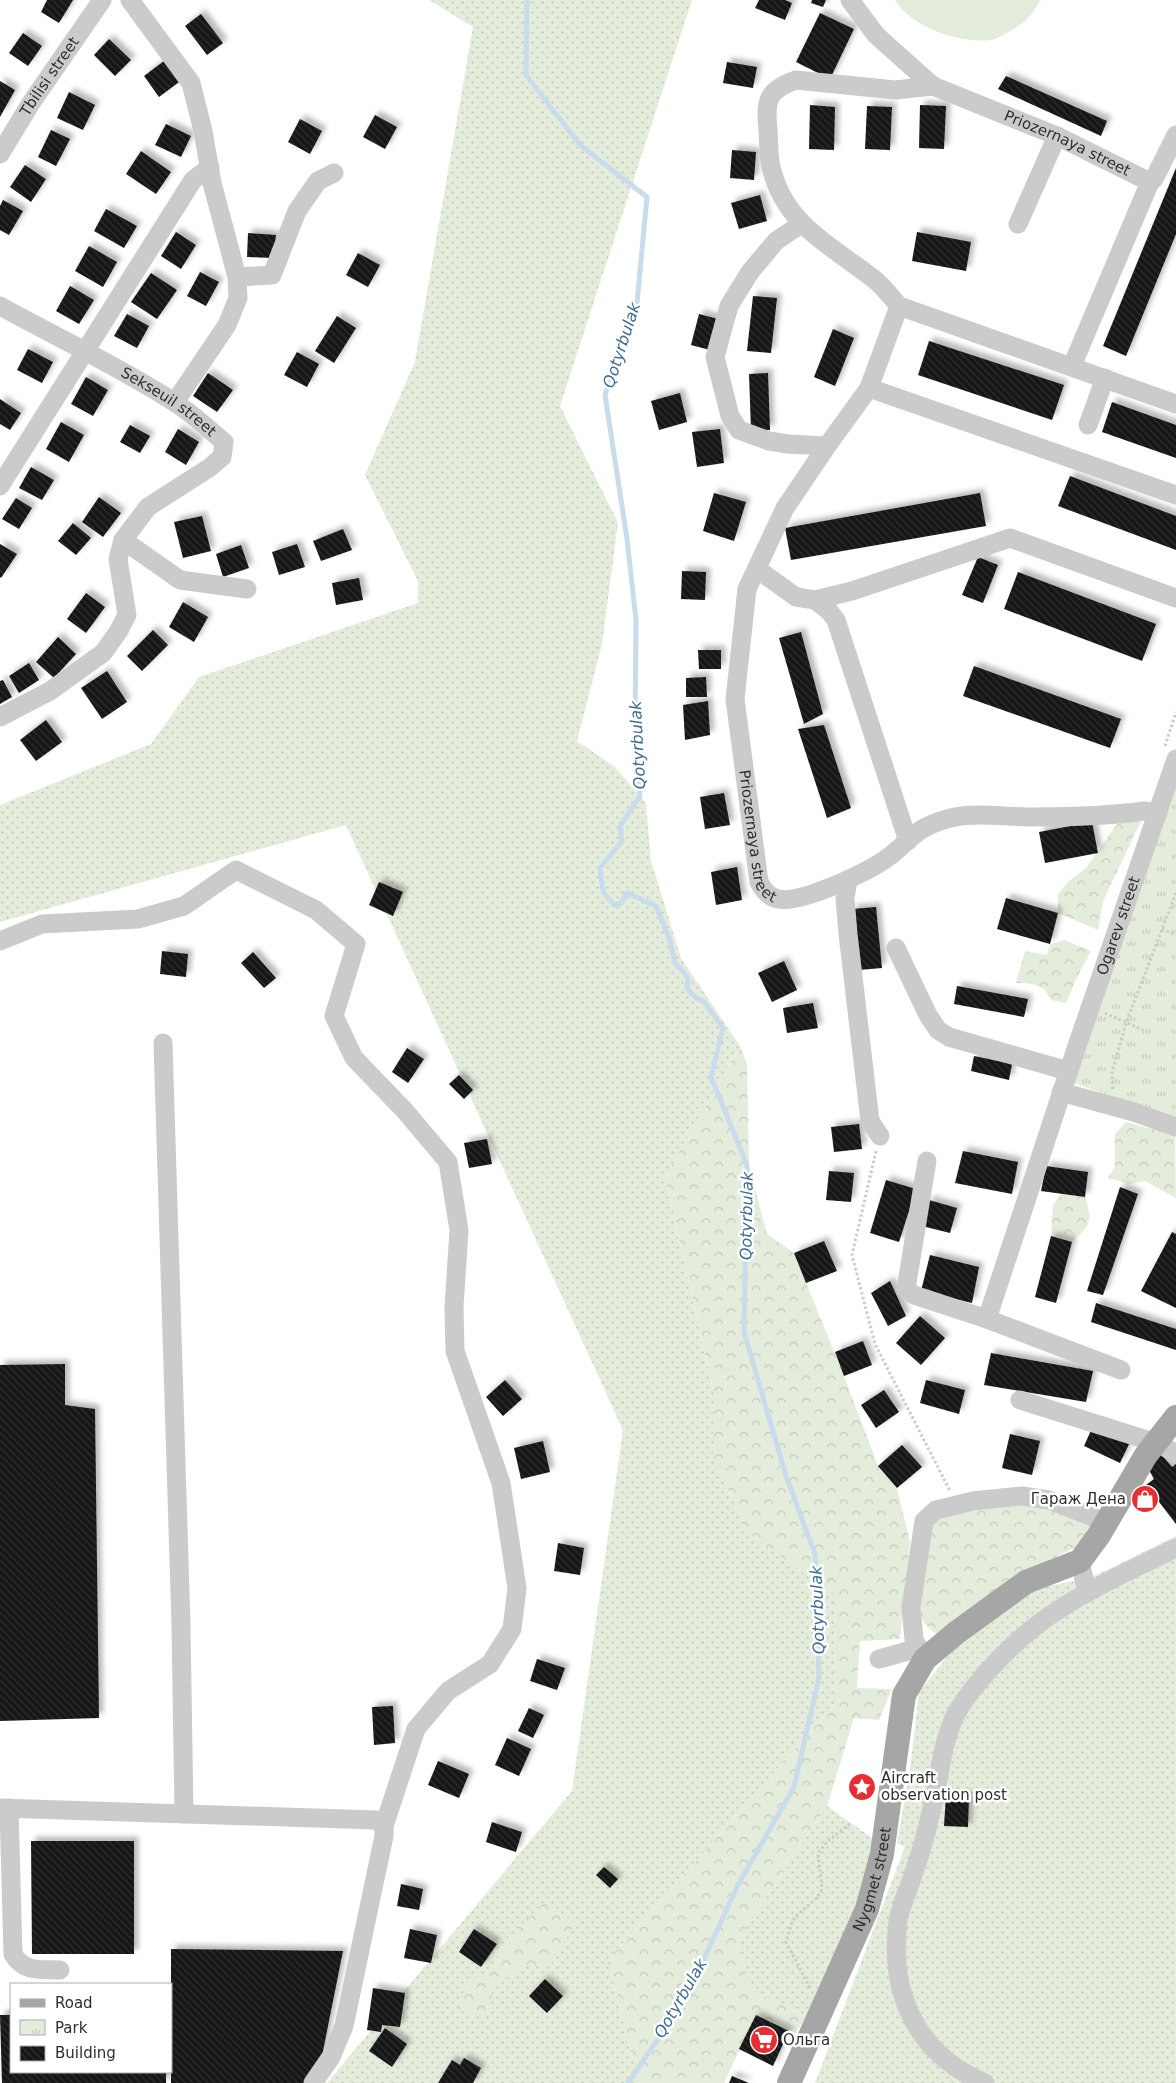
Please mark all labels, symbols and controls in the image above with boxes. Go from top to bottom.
street label: Tbilisi street [16,33,83,120]
street label: Priozernaya street [1001,107,1133,180]
water label: Qotyrbulak [599,299,644,390]
street label: Sekseuil street [118,363,220,440]
water label: Qotyrbulak [626,700,649,790]
street label: Priozernaya street [735,769,780,907]
street label: Ogarev street [1093,874,1144,978]
water label: Qotyrbulak [736,1171,757,1260]
shop icon: Гараж Дена [1130,1484,1160,1514]
place label: Гараж Дена [1031,1490,1126,1508]
water label: Qotyrbulak [806,1565,829,1655]
place label: Aircraft observation post [881,1769,1007,1804]
place icon: Aircraft observation post [847,1772,877,1802]
street label: Nygmet street [849,1826,895,1934]
water label: Qotyrbulak [650,1955,711,2041]
legend [10,1983,172,2073]
text: Road [55,1994,93,2012]
text: Park [55,2019,88,2037]
supermarket icon: Ольга [749,2025,779,2055]
place label: Ольга [783,2031,830,2049]
text: Building [55,2044,116,2062]

